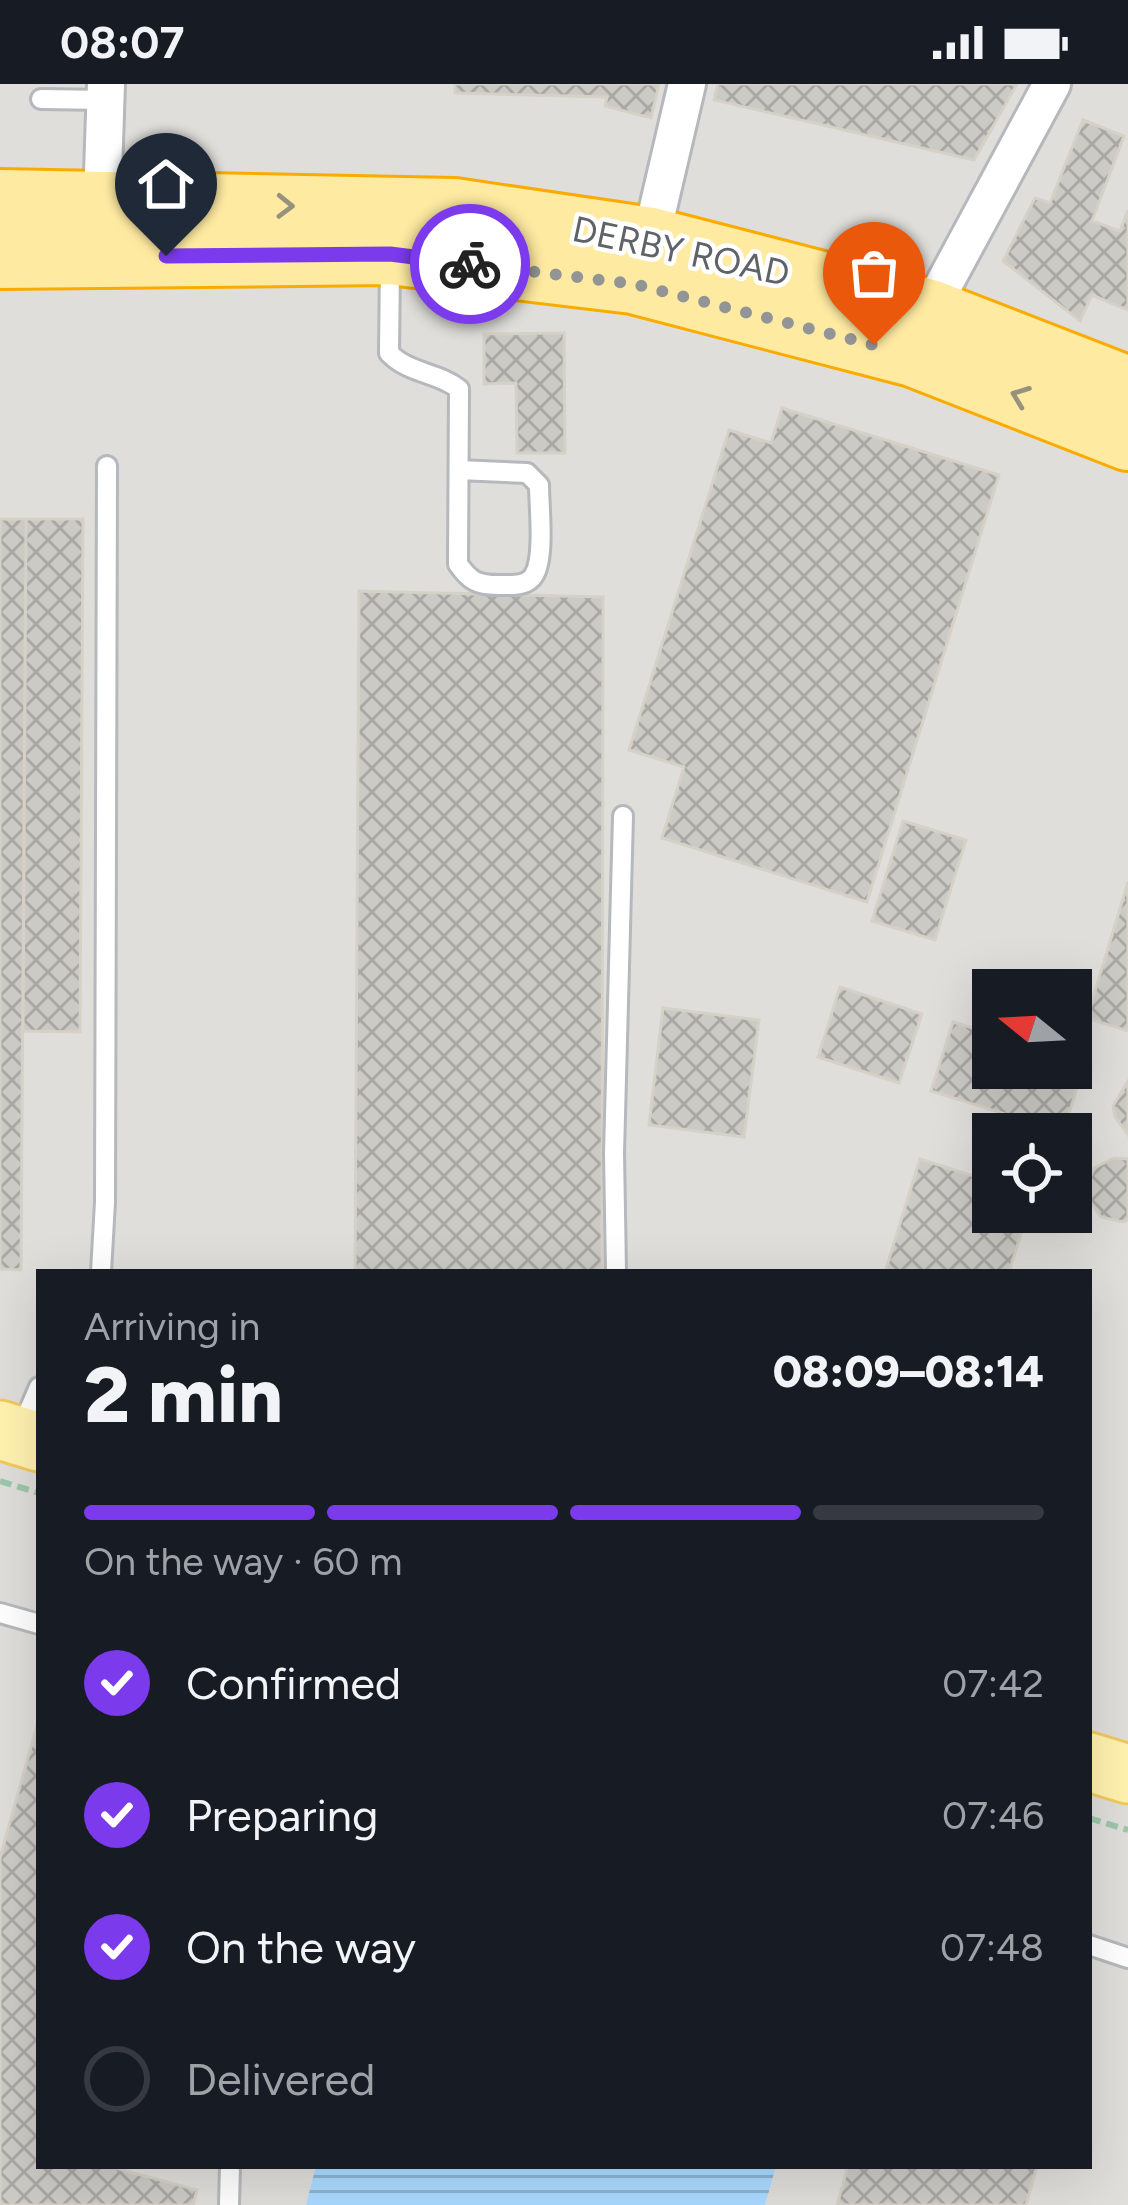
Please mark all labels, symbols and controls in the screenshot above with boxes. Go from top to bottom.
text: 08:07 [60,15,184,69]
pin [115,133,217,256]
icon: home [133,151,199,217]
one-way arrow [276,192,295,218]
courier [410,204,530,324]
street label: DERBY ROAD [569,207,793,295]
pin [823,222,925,345]
icon: bike [437,231,503,297]
icon: bag [841,240,907,306]
one-way arrow [1010,386,1031,411]
north arrow [972,969,1092,1089]
map controls [972,969,1092,1233]
button: locate [972,1113,1092,1233]
text: Arriving in [84,1303,260,1350]
text: 08:09–08:14 [773,1344,1044,1398]
text: 2 min [84,1348,283,1442]
text: On the way · 60 m [84,1538,402,1585]
icon: check [84,1650,150,1716]
text: Confirmed [186,1656,401,1710]
text: 07:42 [942,1660,1044,1707]
icon: check [84,1782,150,1848]
text: Preparing [186,1788,378,1842]
text: 07:46 [942,1792,1044,1839]
icon: check [84,1914,150,1980]
text: On the way [186,1920,416,1974]
text: 07:48 [940,1924,1044,1971]
text: Delivered [186,2052,375,2106]

